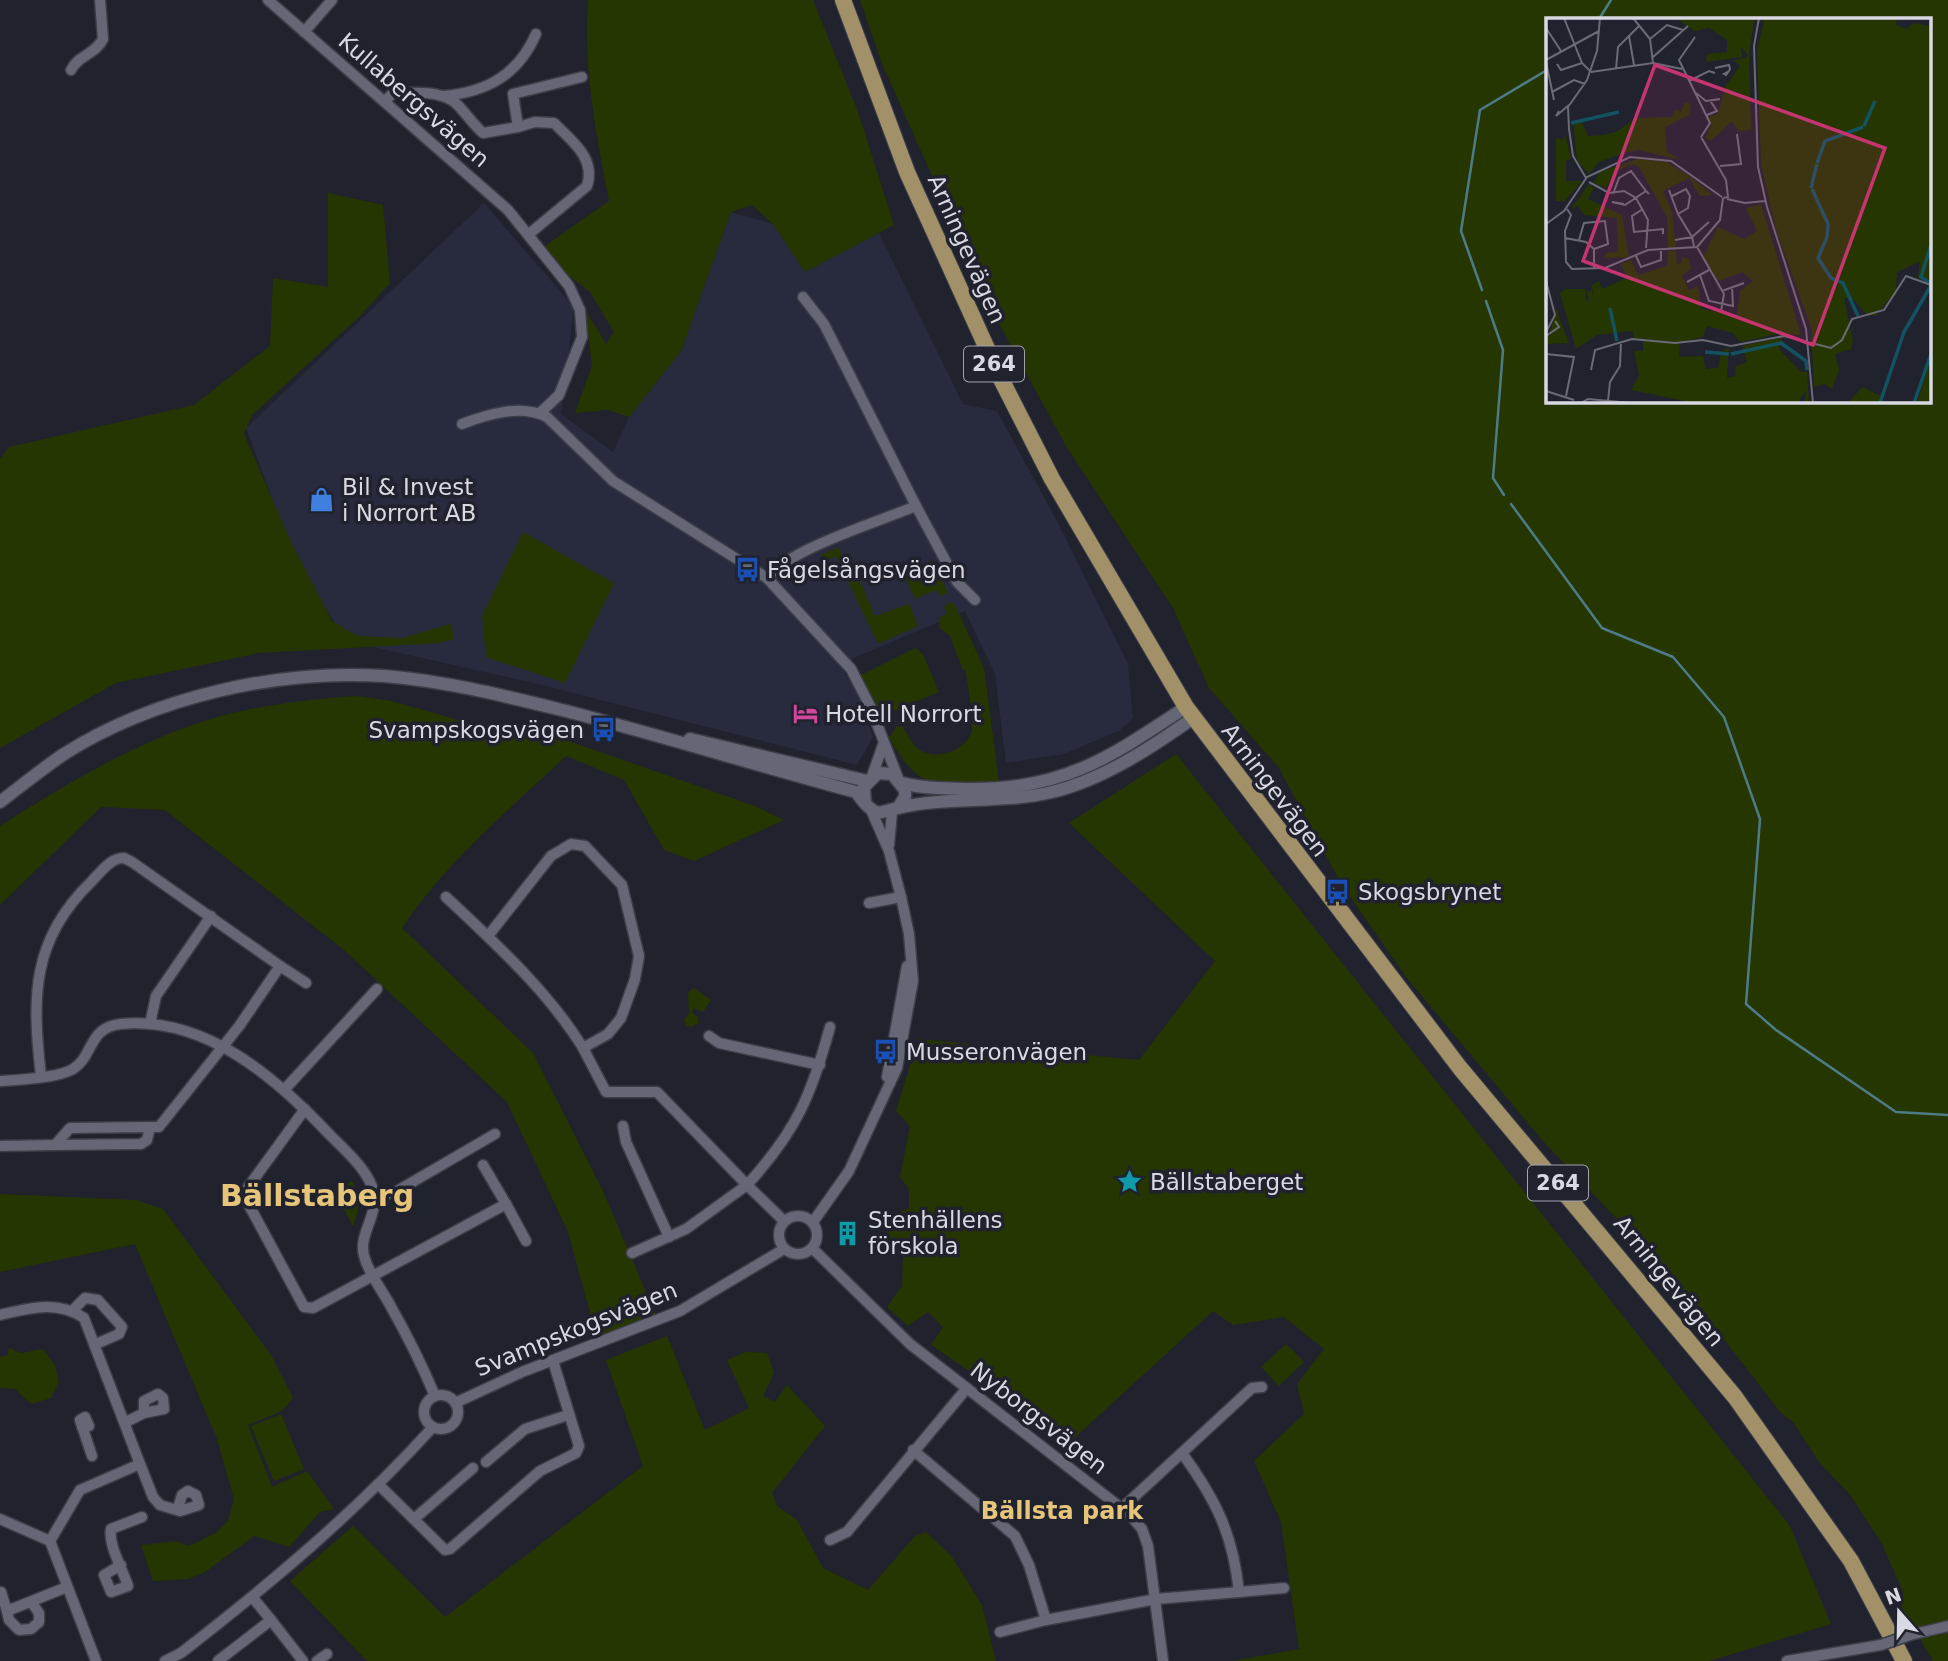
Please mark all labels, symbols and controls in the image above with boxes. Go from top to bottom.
inset map [1546,18,1930,402]
street label: Kullabergsvägen [333,28,495,172]
street label: Arningevägen [923,171,1011,327]
road number: 264 [964,346,1024,382]
place label: Bil & Invest i Norrort AB [342,474,476,526]
shop icon: Bil & Invest i Norrort AB [308,486,336,514]
bus stop icon: Fågelsångsvägen [733,556,761,584]
place label: Fågelsångsvägen [767,556,966,583]
hotel icon: Hotell Norrort [791,700,819,728]
place label: Hotell Norrort [825,701,981,727]
bus stop icon: Svampskogsvägen [590,716,618,744]
place label: Svampskogsvägen [369,717,584,743]
street label: Arningevägen [1216,718,1334,862]
bus stop icon: Skogsbrynet [1324,878,1352,906]
place label: Skogsbrynet [1358,879,1501,905]
bus stop icon: Musseronvägen [872,1038,900,1066]
place label: Musseronvägen [906,1039,1087,1065]
road number: 264 [1528,1166,1588,1200]
place icon: Bällstaberget [1116,1168,1144,1196]
place label: Bällstaberget [1150,1169,1303,1195]
district label: Bällstaberg [220,1178,414,1213]
place label: Stenhällens förskola [868,1207,1003,1259]
street label: Arningevägen [1609,1211,1729,1351]
building icon: Stenhällens förskola [834,1219,862,1247]
street label: Svampskogsvägen [471,1277,681,1381]
street label: Nyborgsvägen [966,1357,1112,1479]
district label: Bällsta park [981,1497,1144,1525]
north arrow [1864,1577,1934,1647]
text: N [1882,1583,1904,1609]

